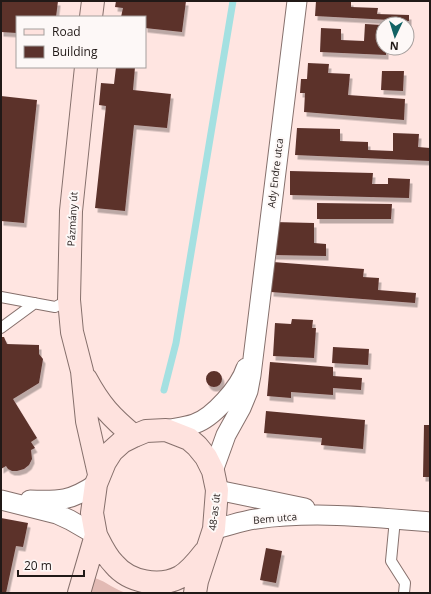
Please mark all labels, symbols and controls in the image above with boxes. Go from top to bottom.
legend [16,16,146,68]
north arrow [375,16,415,56]
text: Road [52,23,81,40]
text: N [389,39,399,54]
text: Building [52,43,98,60]
street label: Ady Endre utca [264,137,286,209]
street label: Pázmány út [64,191,80,247]
street label: 48-as út [205,492,223,531]
street label: Bem utca [252,509,298,527]
scale bar [18,552,84,578]
text: 20 m [24,557,52,574]

